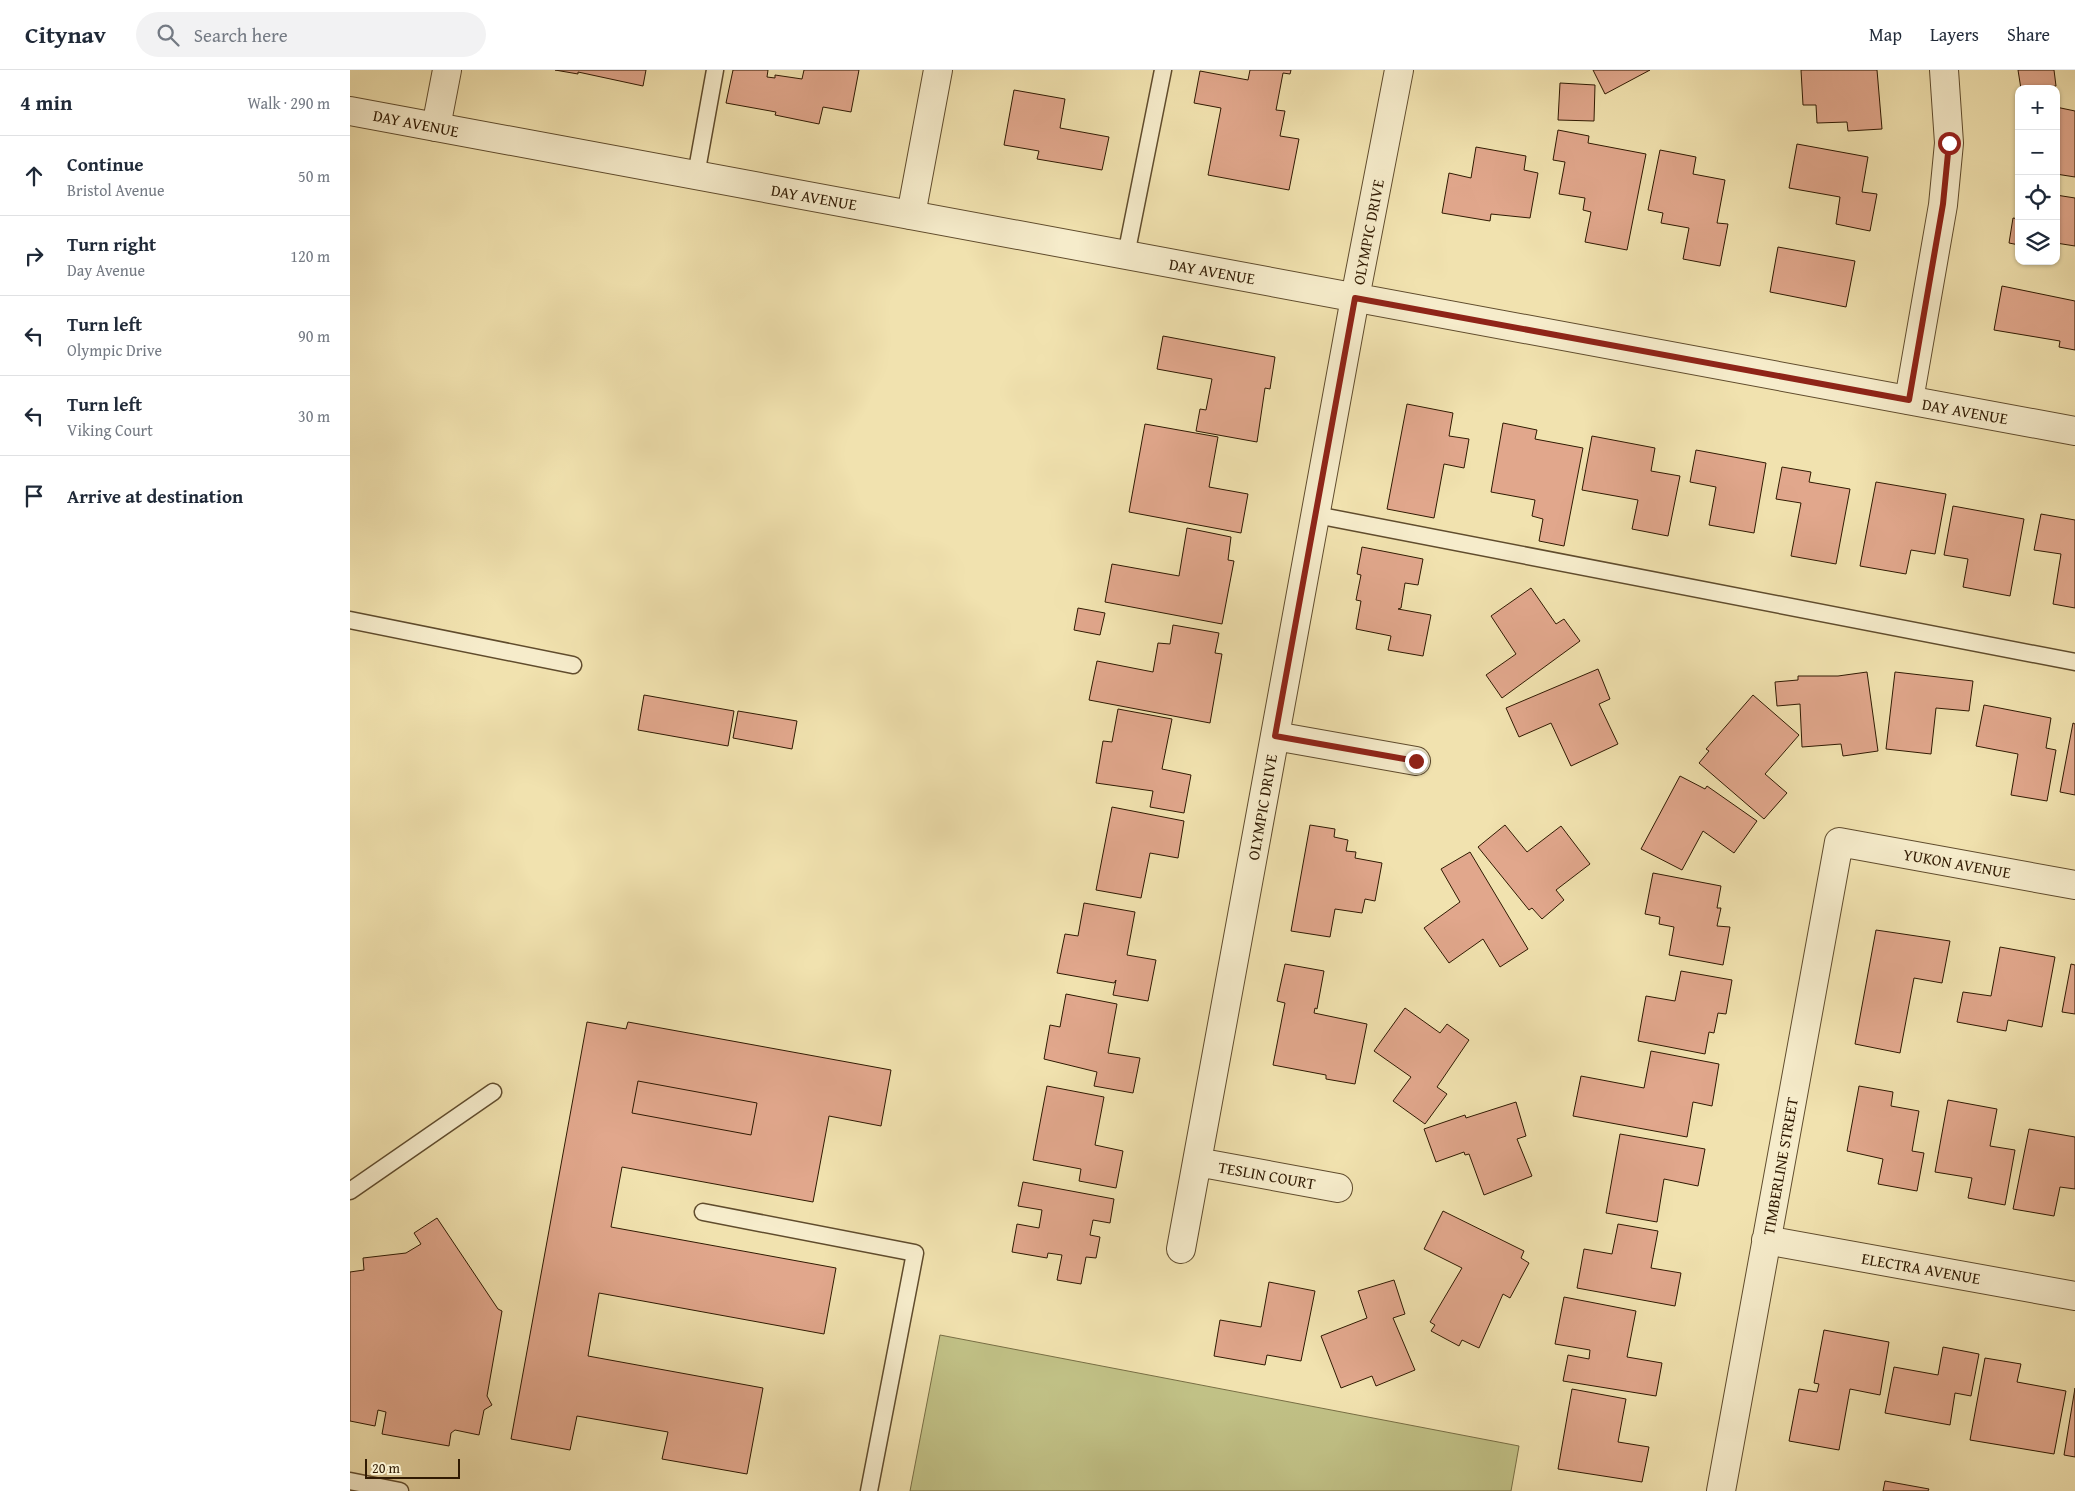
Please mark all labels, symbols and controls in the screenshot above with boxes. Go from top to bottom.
search box [136,12,486,57]
text: Citynav [25,17,106,52]
icon: search [154,21,182,49]
text: Search here [194,21,288,49]
text: Map [1869,21,1902,48]
text: Layers [1930,21,1979,48]
text: Share [2007,21,2050,48]
map controls [2015,85,2060,265]
button: + [2015,85,2060,130]
text: 4 min [20,87,72,118]
text: Walk · 290 m [247,91,330,115]
street label: DAY AVENUE [371,103,461,143]
button: − [2015,130,2060,175]
route start [1938,132,1961,155]
text: Continue [67,150,144,178]
icon: ahead [20,162,48,190]
text: 50 m [298,164,330,188]
button: locate [2015,175,2060,220]
street label: OLYMPIC DRIVE [1346,177,1390,287]
text: Bristol Avenue [67,178,165,202]
street label: DAY AVENUE [769,178,859,216]
button: layers [2015,220,2060,265]
text: Turn right [67,230,156,258]
icon: right [20,242,48,270]
text: 120 m [290,244,330,268]
street label: DAY AVENUE [1167,252,1257,290]
text: Day Avenue [67,258,145,282]
text: Turn left [67,310,142,338]
icon: left [20,322,48,350]
text: 90 m [298,324,330,348]
text: Olympic Drive [67,338,162,362]
text: Turn left [67,390,142,418]
street label: DAY AVENUE [1920,392,2010,430]
icon: left [20,402,48,430]
text: 30 m [298,404,330,428]
text: Viking Court [67,418,153,442]
icon: arrive [20,482,48,510]
text: Arrive at destination [67,482,243,510]
route end [1405,750,1428,773]
street label: OLYMPIC DRIVE [1241,752,1283,862]
street label: YUKON AVENUE [1901,842,2013,884]
street label: TIMBERLINE STREET [1756,1095,1804,1237]
street label: TESLIN COURT [1216,1155,1318,1195]
street label: ELECTRA AVENUE [1860,1246,1982,1290]
scale bar [365,1456,460,1479]
text: 20 m [372,1458,400,1478]

